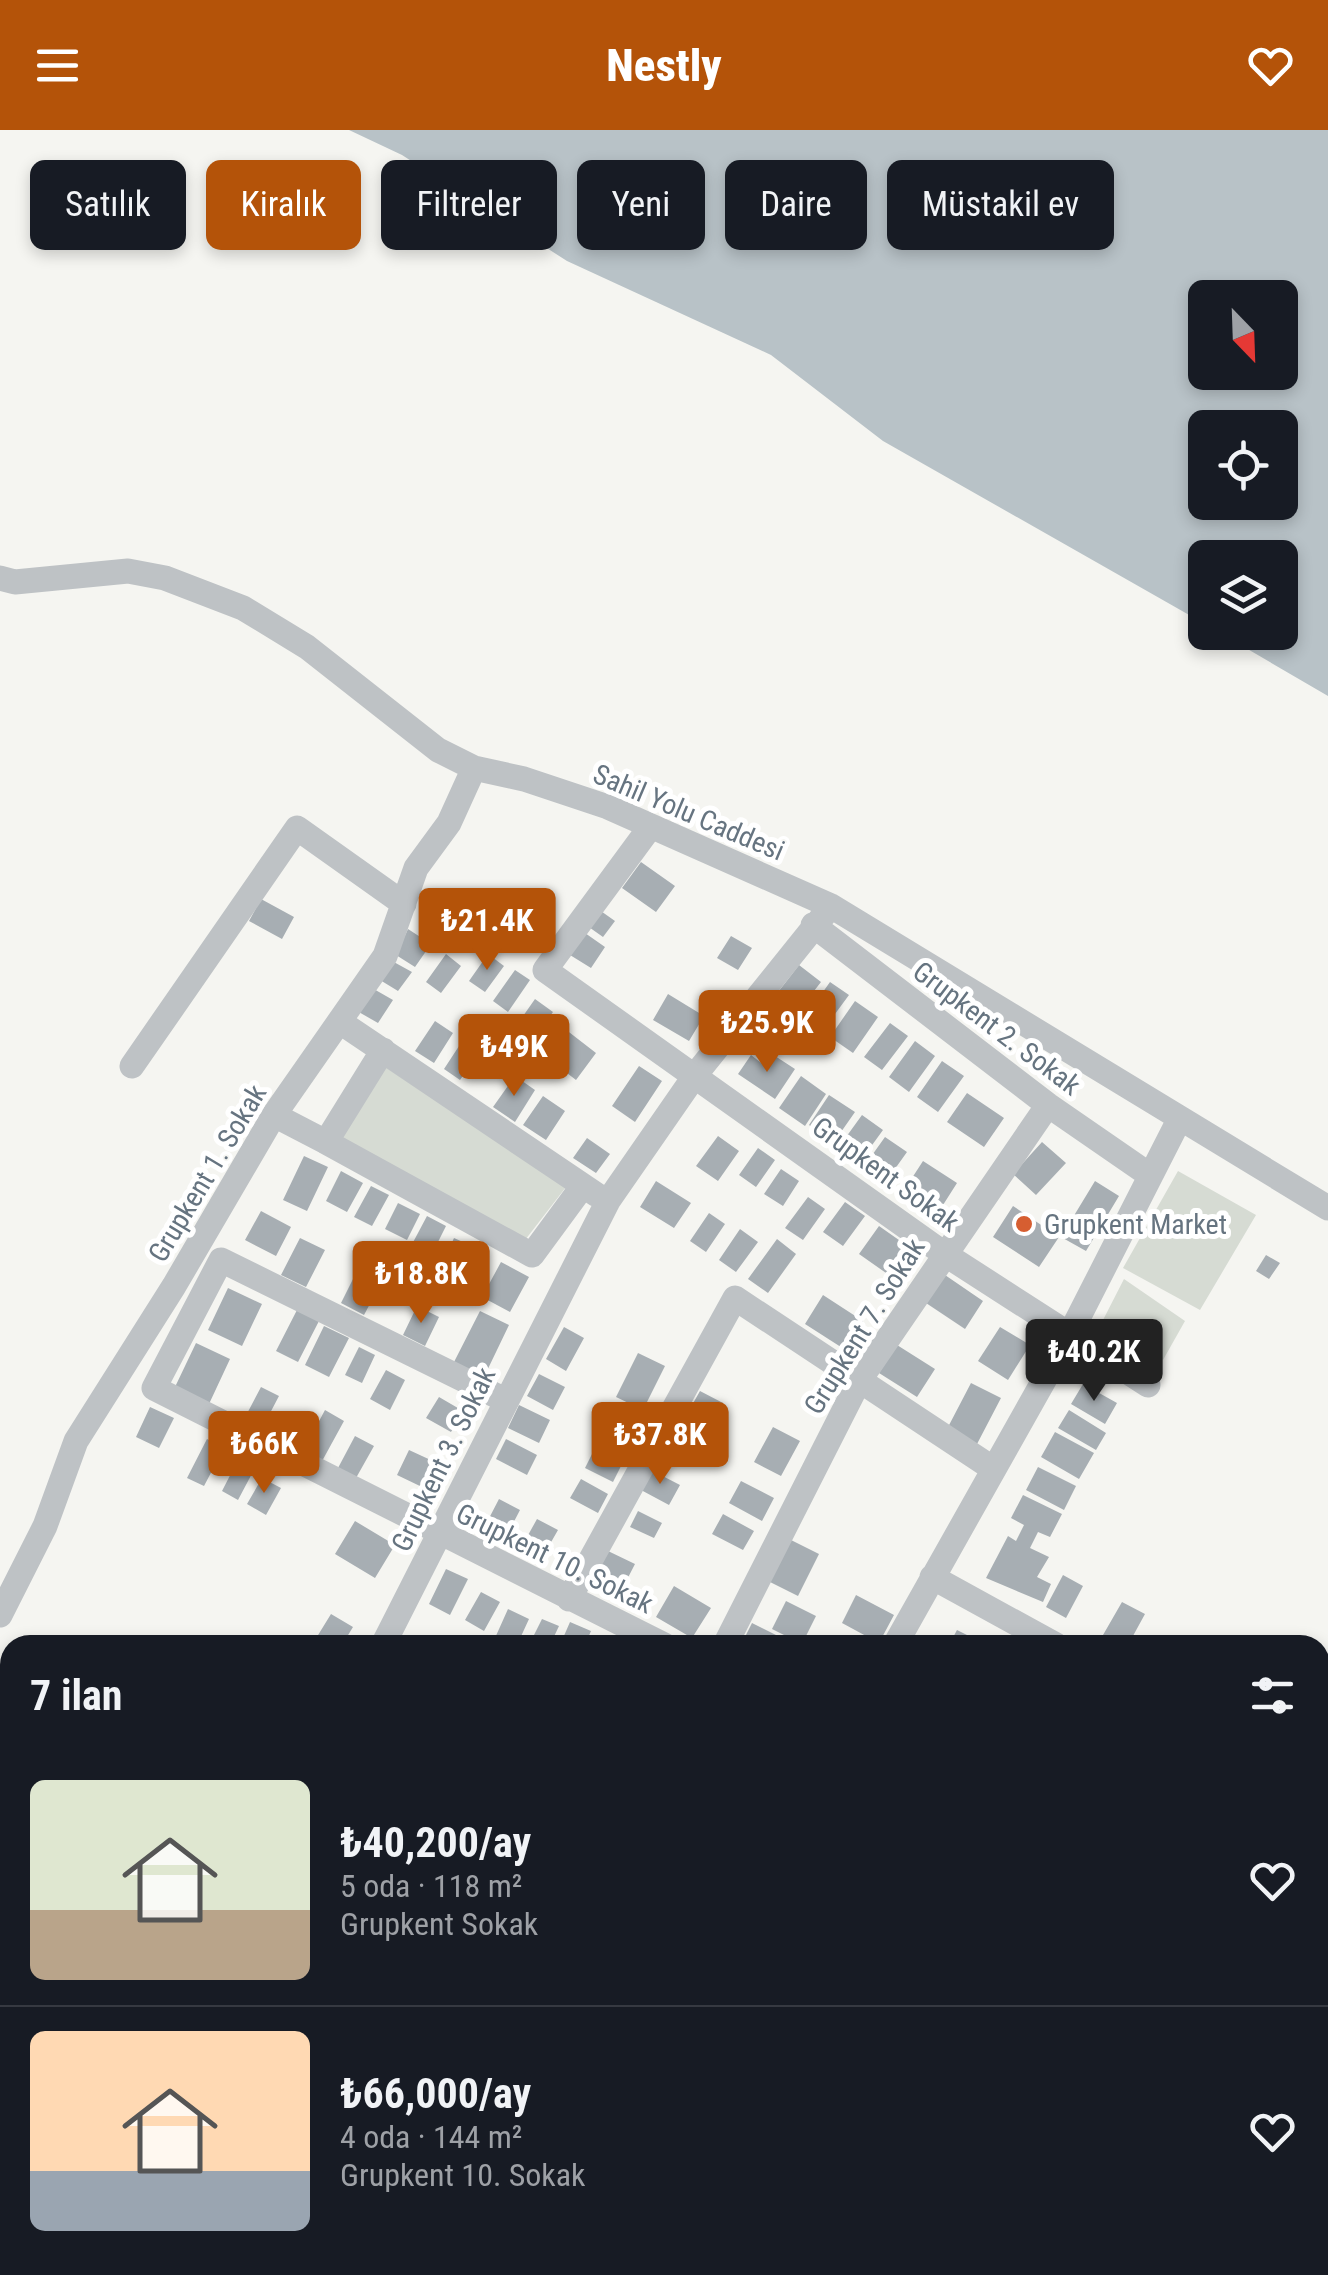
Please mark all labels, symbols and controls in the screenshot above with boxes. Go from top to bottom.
icon: menu [30,38,85,93]
icon: heart [1243,38,1298,93]
text: Nestly [606,39,722,92]
chip: Satılık [30,160,186,250]
chip: Kiralık [206,160,361,250]
chip: Filtreler [381,160,557,250]
chip: Yeni [577,160,705,250]
chip: Daire [725,160,867,250]
chip: Müstakil ev [887,160,1114,250]
north arrow [1188,280,1298,390]
map controls [1188,280,1298,650]
button: locate [1188,410,1298,520]
button: layers [1188,540,1298,650]
street label: Sahil Yolu Caddesi [588,757,789,868]
pin: ₺21.4K [406,888,568,973]
text: ₺21.4K [441,901,533,939]
street label: Grupkent 2. Sokak [906,955,1087,1102]
pin: ₺25.9K [686,990,848,1075]
text: ₺25.9K [721,1003,813,1041]
pin: ₺49K [455,1014,573,1099]
text: ₺49K [480,1027,548,1065]
street label: Grupkent 1. Sokak [142,1078,274,1268]
street label: Grupkent Sokak [806,1110,966,1239]
place label: Grupkent Market [1044,1208,1227,1241]
marker: Grupkent Market [1013,1213,1035,1235]
street label: Grupkent 7. Sokak [797,1232,932,1420]
pin: ₺18.8K [340,1241,502,1326]
text: ₺18.8K [375,1254,467,1292]
pin: ₺40.2K [1013,1319,1175,1404]
text: ₺40.2K [1048,1332,1140,1370]
street label: Grupkent 3. Sokak [385,1361,503,1557]
pin: ₺37.8K [579,1402,741,1487]
pin: ₺66K [205,1411,323,1496]
text: ₺37.8K [614,1415,706,1453]
text: ₺66K [230,1424,298,1462]
street label: Grupkent 10. Sokak [451,1497,659,1621]
icon: filters [1245,1668,1300,1723]
text: 7 ilan [30,1671,123,1720]
text: ₺40,200/ay [340,1818,531,1867]
icon: home [110,1820,230,1940]
icon: heart [1245,1853,1300,1908]
text: 5 oda · 118 m² [340,1867,522,1905]
text: Grupkent Sokak [340,1905,538,1943]
text: ₺66,000/ay [340,2069,531,2118]
icon: home [110,2071,230,2191]
icon: heart [1245,2104,1300,2159]
text: 4 oda · 144 m² [340,2118,522,2156]
text: Grupkent 10. Sokak [340,2156,586,2194]

